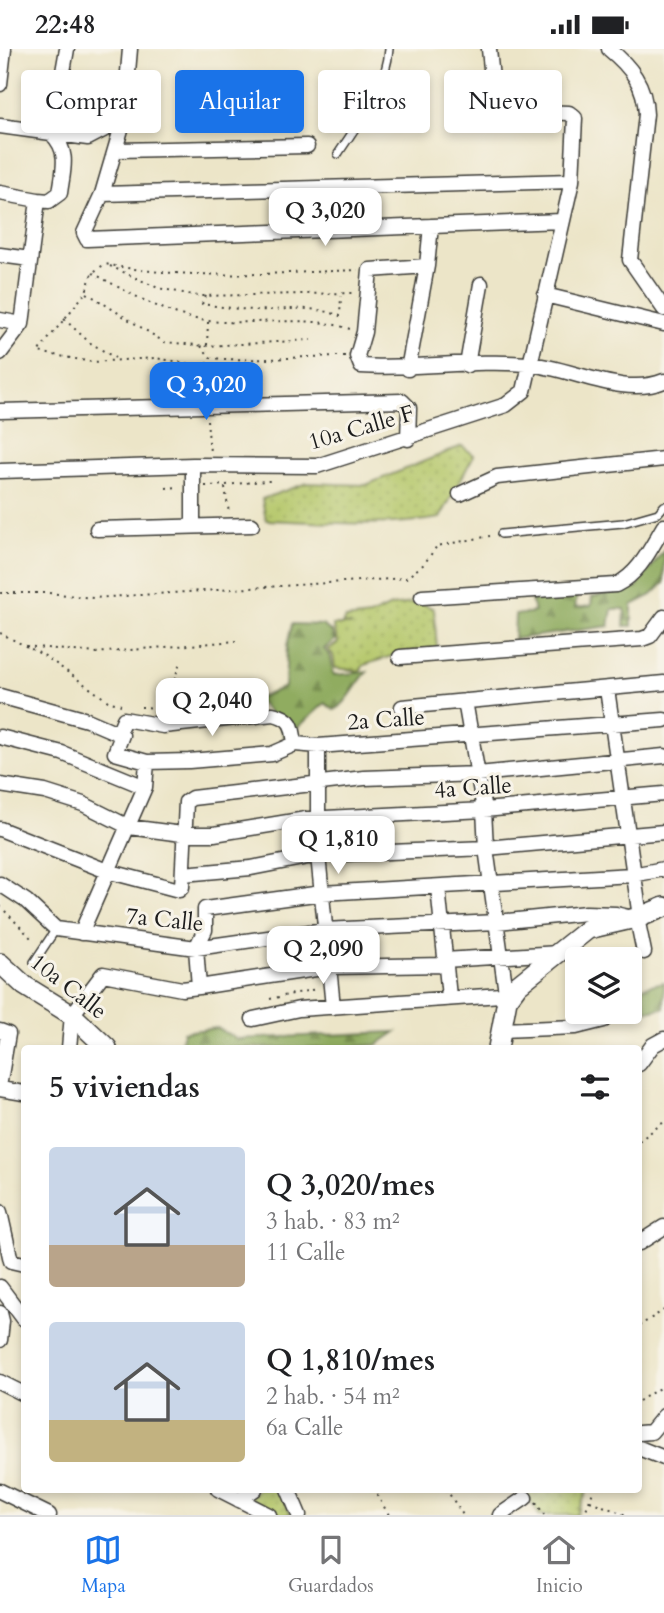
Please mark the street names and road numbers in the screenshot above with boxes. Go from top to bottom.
street label: 10a Calle F [305,398,418,457]
street label: 2a Calle [346,701,426,738]
street label: 4a Calle [433,769,513,806]
street label: 7a Calle [125,900,205,939]
street label: 10a Calle [24,947,113,1026]

